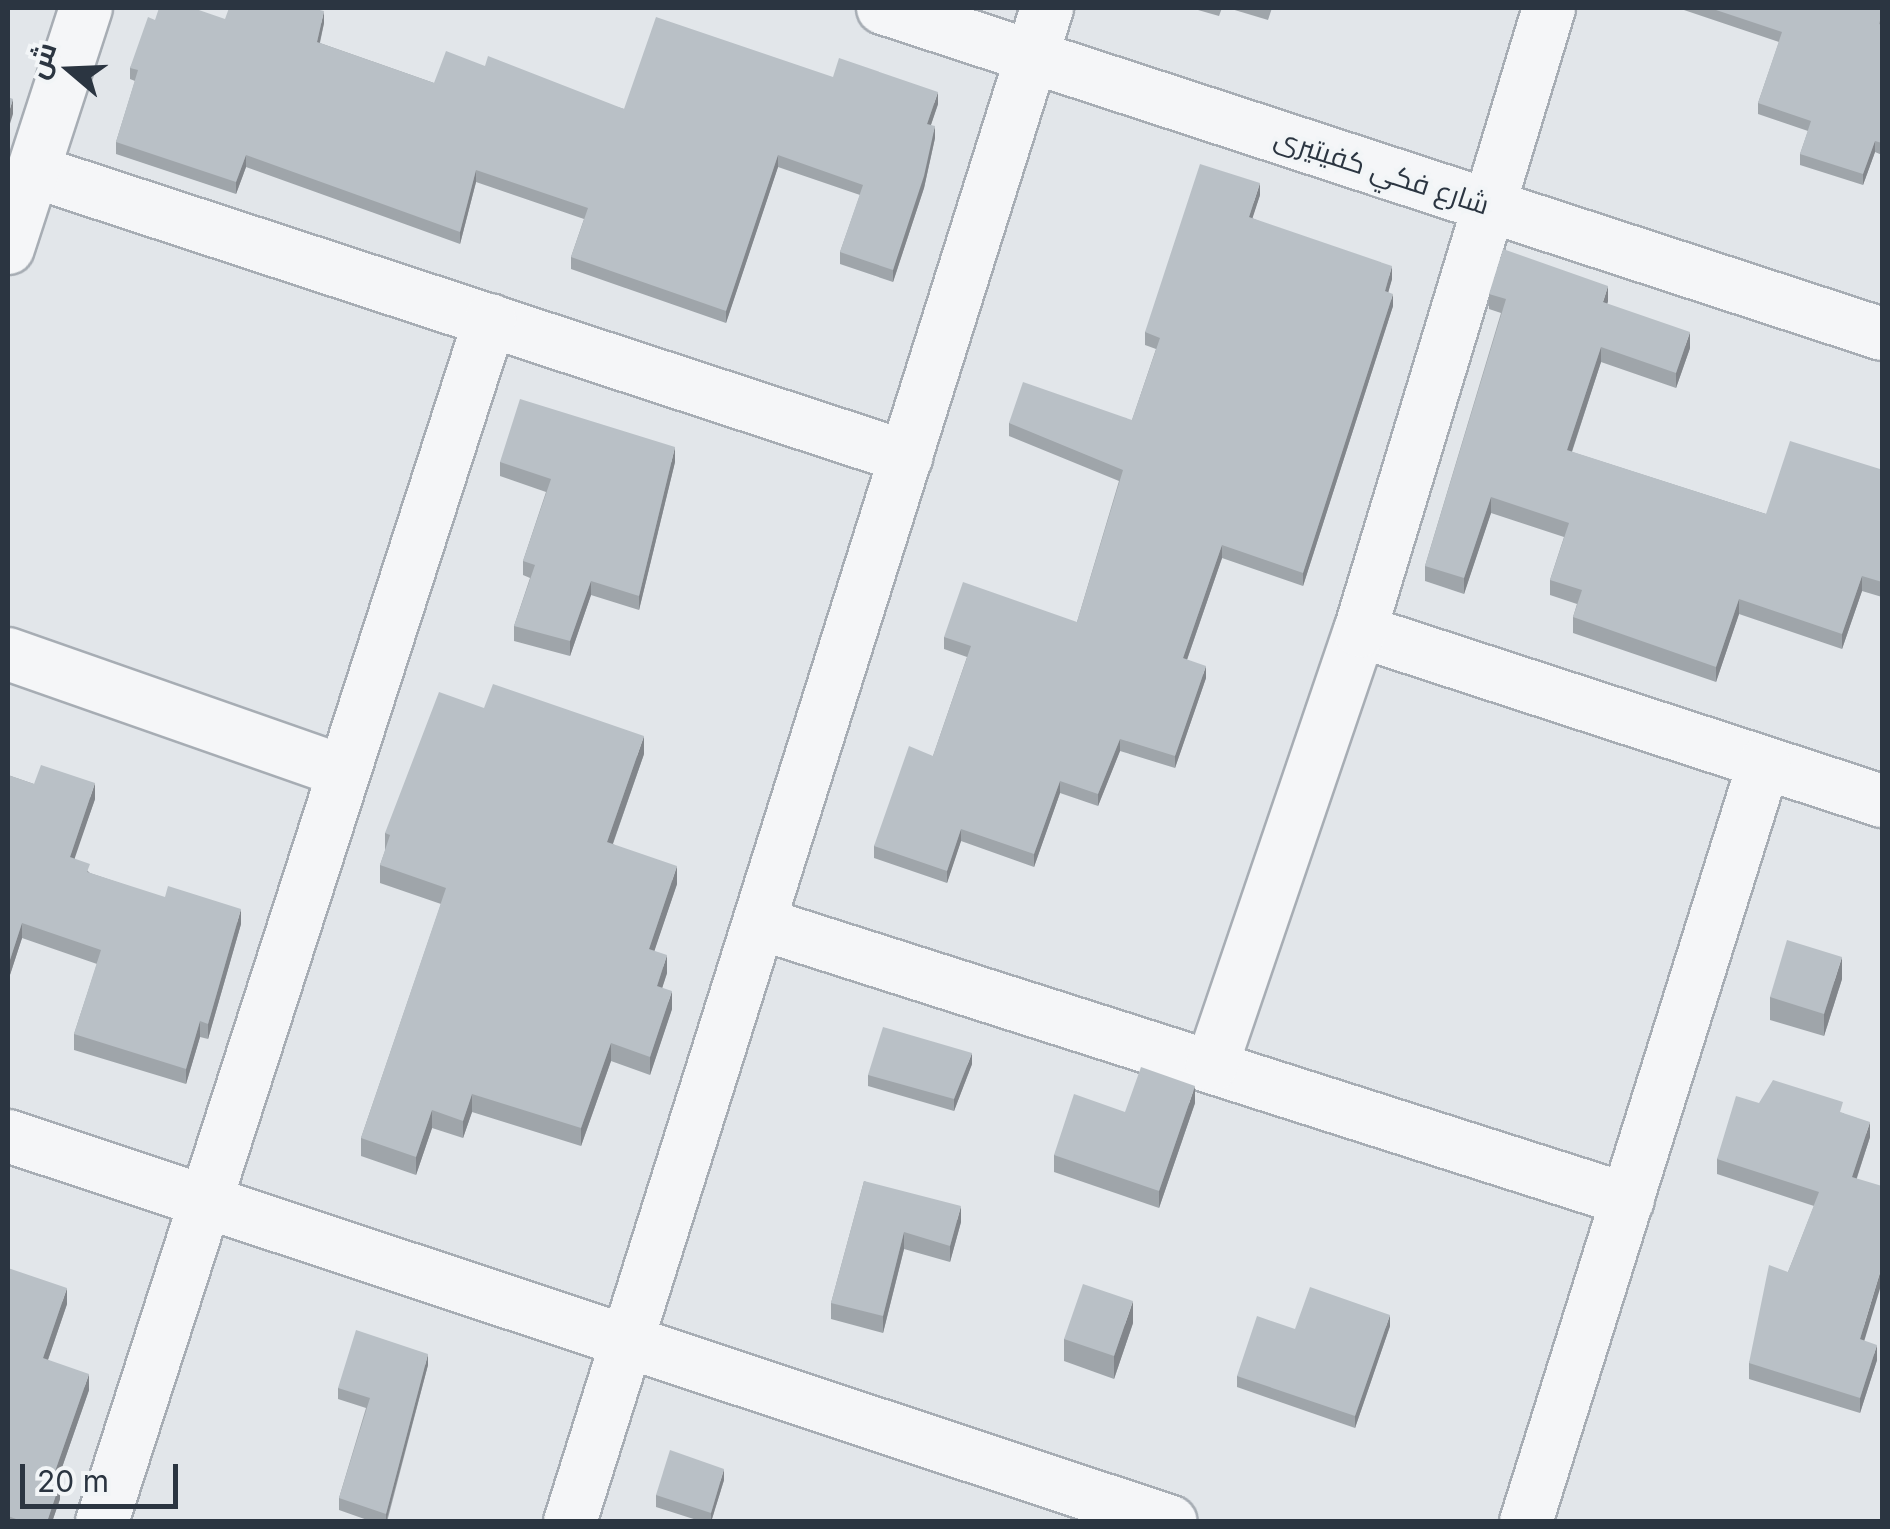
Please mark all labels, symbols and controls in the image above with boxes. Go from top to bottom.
north arrow [20,20,120,120]
text: ش [20,38,64,83]
street label: شارع فكي كفيتيرى [1270,120,1494,222]
scale bar [25,1444,182,1506]
text: 20 m [37,1463,109,1499]

